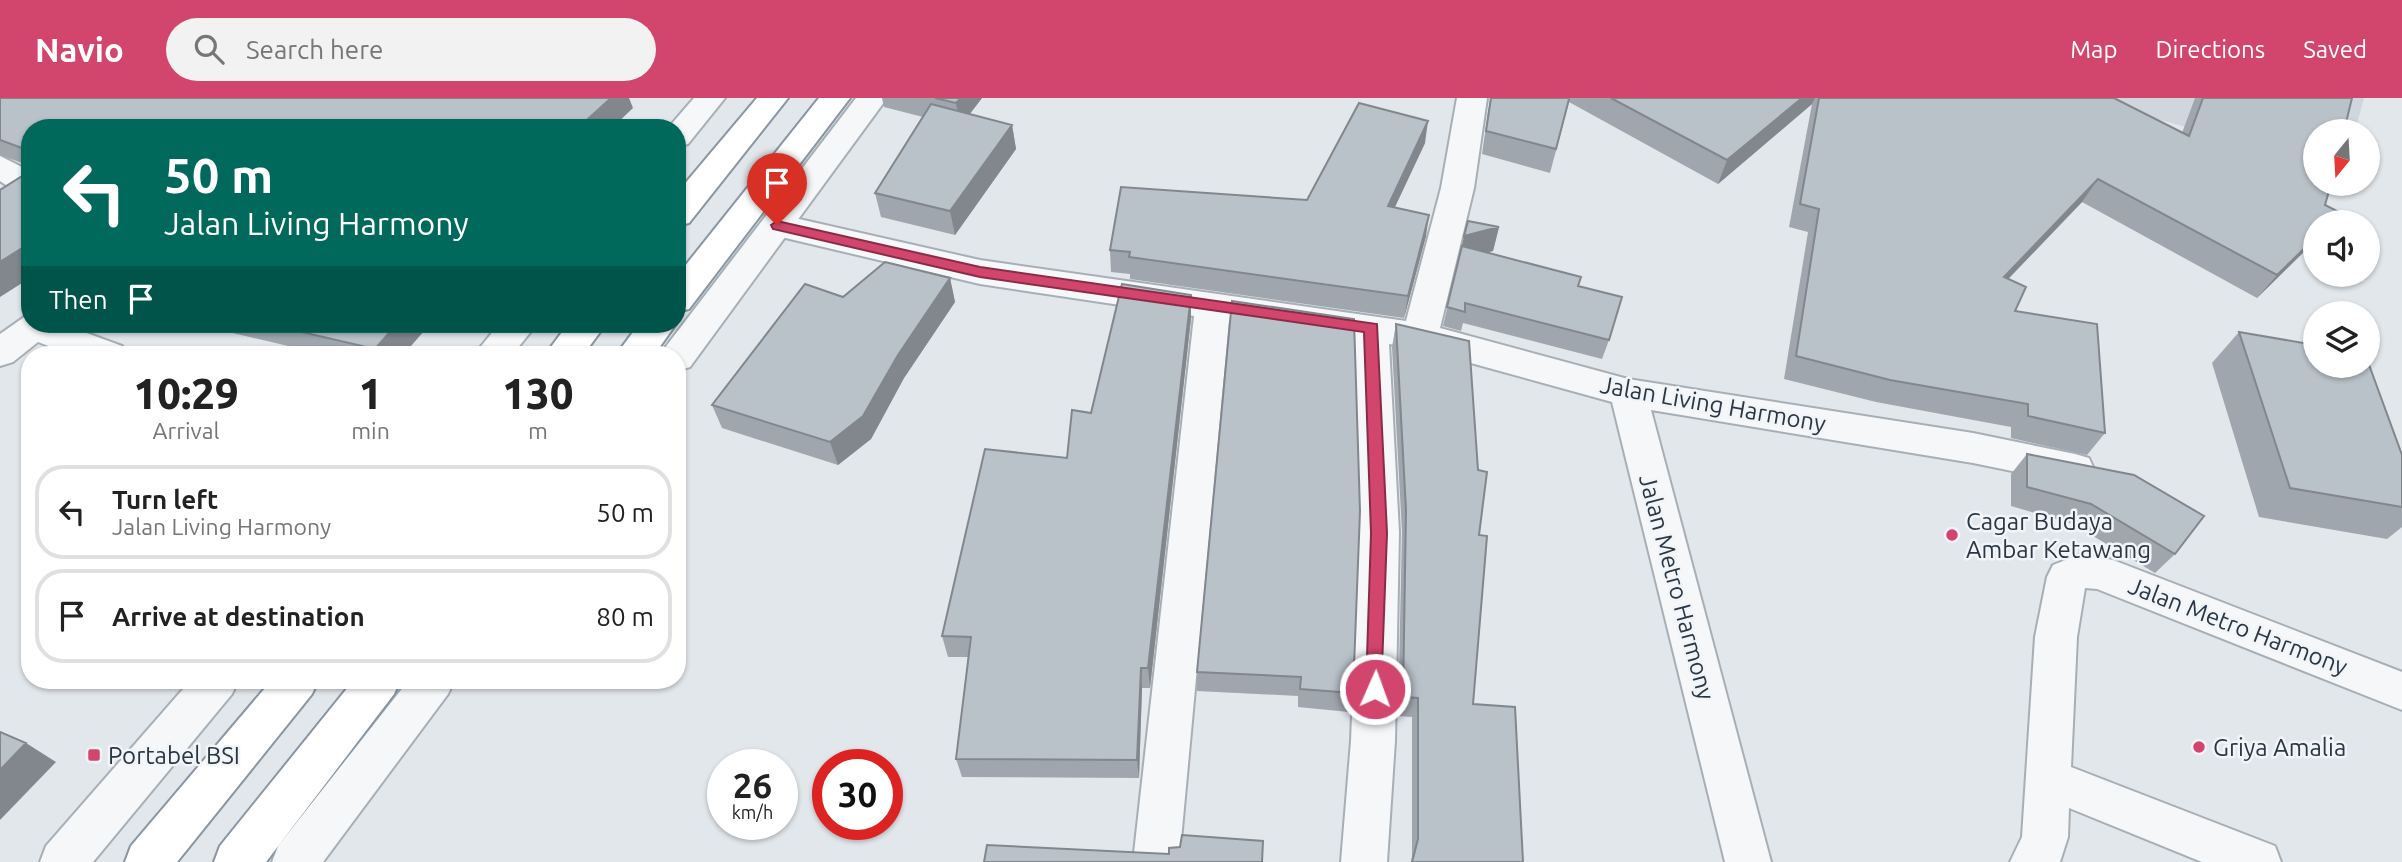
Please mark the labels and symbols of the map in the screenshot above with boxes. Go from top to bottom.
north arrow [2303,119,2380,196]
pin [747,153,807,225]
street label: Jalan Living Harmony [1598,371,1828,437]
street label: Jalan Metro Harmony [1634,471,1720,703]
place label: Cagar Budaya Ambar Ketawang [1966,508,2151,563]
marker: Cagar Budaya Ambar Ketawang [1944,527,1960,543]
street label: Jalan Metro Harmony [2125,572,2352,680]
position arrow [1338,652,1412,726]
place label: Griya Amalia [2213,734,2346,761]
marker: Griya Amalia [2191,739,2207,755]
place label: Portabel BSI [108,742,240,769]
marker: Portabel BSI [86,747,102,763]
speed limit sign: 30 [812,749,903,840]

